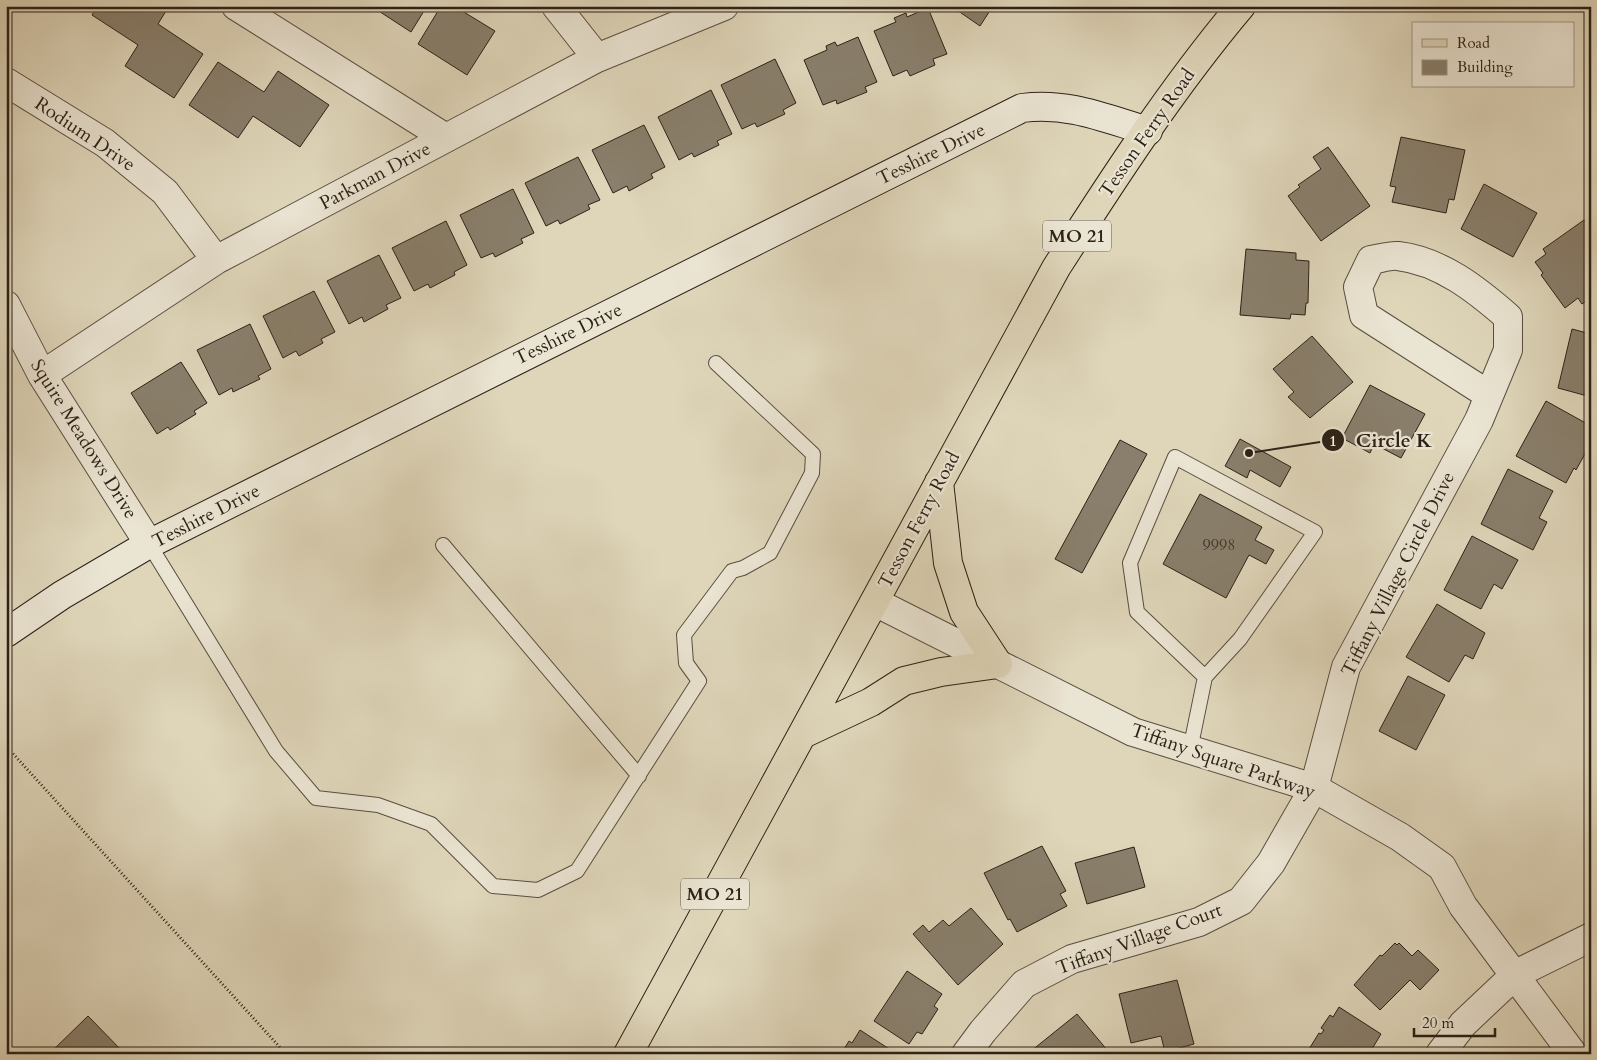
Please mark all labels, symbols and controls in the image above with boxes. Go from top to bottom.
legend [1412,22,1574,88]
text: Road [1457,33,1490,53]
text: Building [1457,57,1513,77]
street label: Tesson Ferry Road [1093,63,1201,203]
street label: Rodium Drive [29,91,141,177]
street label: Tesshire Drive [872,117,990,191]
street label: Parkman Drive [315,136,435,216]
road number: MO 21 [1043,220,1111,252]
street label: Tesshire Drive [509,297,627,371]
street label: Squire Meadows Drive [24,354,144,524]
callout: Circle K [1321,423,1442,458]
text: Circle K [1356,427,1433,454]
text: 1 [1329,431,1337,451]
street label: Tesson Ferry Road [872,447,966,593]
street label: Tiffany Village Circle Drive [1335,467,1461,681]
street label: Tesshire Drive [148,478,264,554]
house number: 9998 [1203,534,1235,556]
street label: Tiffany Square Parkway [1127,717,1319,805]
road number: MO 21 [681,879,749,910]
street label: Tiffany Village Court [1053,897,1225,981]
scale bar [1414,1005,1496,1037]
text: 20 m [1422,1013,1454,1033]

